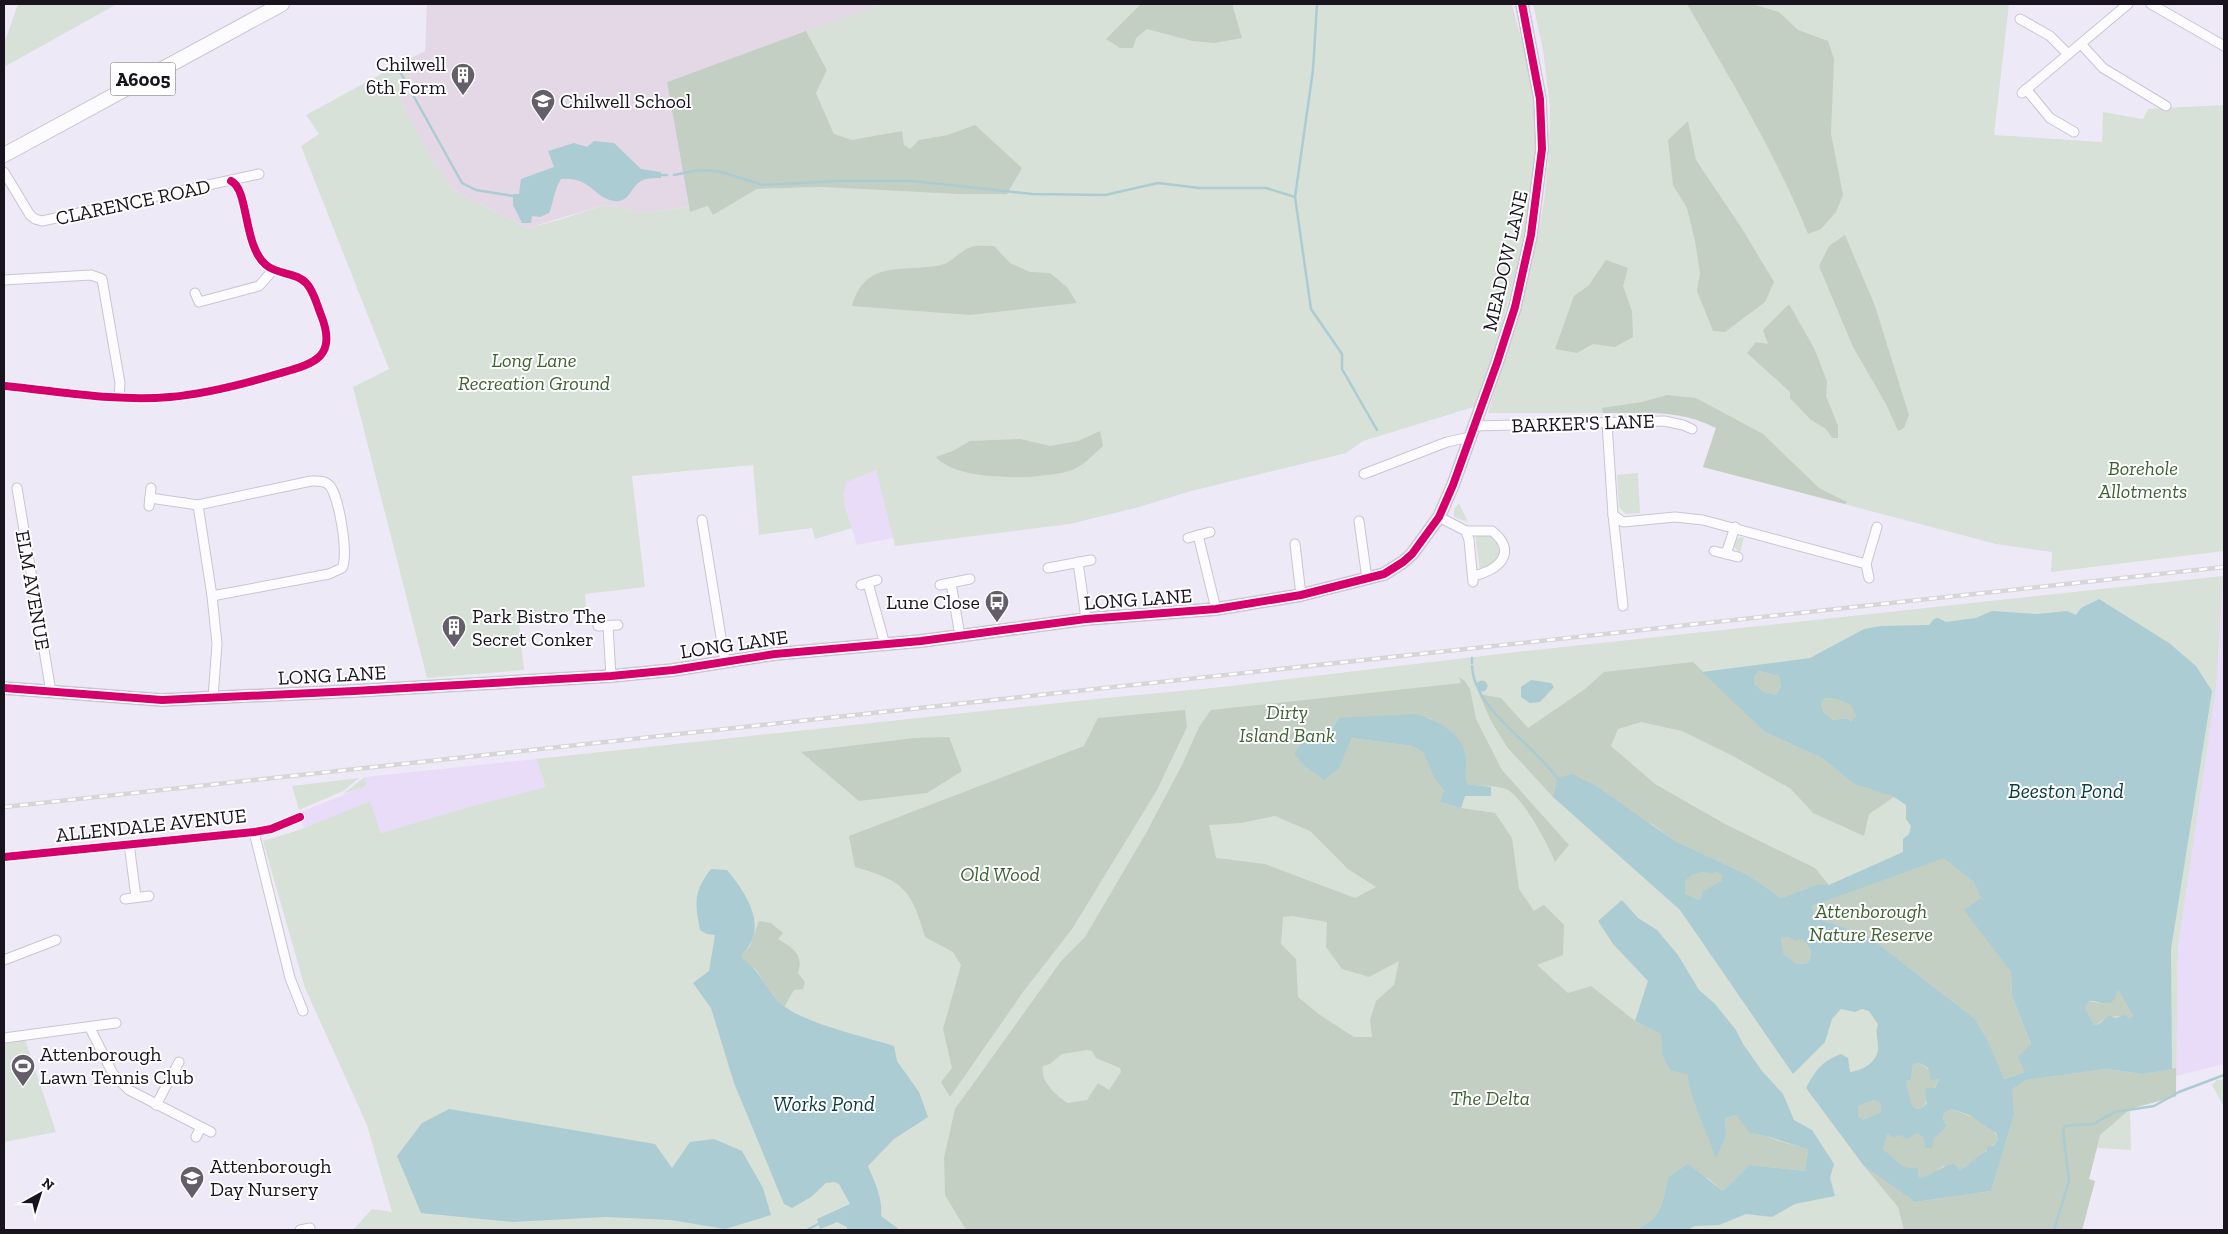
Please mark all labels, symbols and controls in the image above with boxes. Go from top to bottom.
place label: Chilwell 6th Form [366,52,447,99]
road number: A6005 [110,62,176,96]
building icon: Chilwell 6th Form [450,62,476,96]
school or university icon: Chilwell School [530,88,556,122]
place label: Chilwell School [560,89,691,113]
street label: CLARENCE ROAD [53,174,213,230]
street label: MEADOW LANE [1477,188,1533,334]
park label: Long Lane Recreation Ground [458,348,610,395]
street label: BARKER'S LANE [1511,409,1655,437]
park label: Borehole Allotments [2098,456,2187,503]
street label: ELM AVENUE [11,528,55,652]
street label: LONG LANE [1083,583,1193,615]
bus stop icon: Lune Close [984,589,1010,623]
place label: Lune Close [886,590,980,614]
place label: Park Bistro The Secret Conker [472,604,606,651]
building icon: Park Bistro The Secret Conker [441,614,467,648]
street label: LONG LANE [679,625,789,663]
street label: LONG LANE [277,660,387,690]
park label: Dirty Island Bank [1239,700,1335,747]
water label: Beeston Pond [2008,778,2124,803]
street label: ALLENDALE AVENUE [54,803,248,847]
park label: Old Wood [960,862,1040,886]
park label: Attenborough Nature Reserve [1809,899,1933,946]
place label: Attenborough Lawn Tennis Club [40,1042,194,1089]
sports icon: Attenborough Lawn Tennis Club [10,1053,36,1087]
park label: The Delta [1450,1086,1530,1110]
water label: Works Pond [773,1091,875,1116]
place label: Attenborough Day Nursery [210,1154,332,1201]
school or university icon: Attenborough Day Nursery [179,1165,205,1199]
north arrow [15,1169,65,1219]
text: N [38,1174,58,1194]

